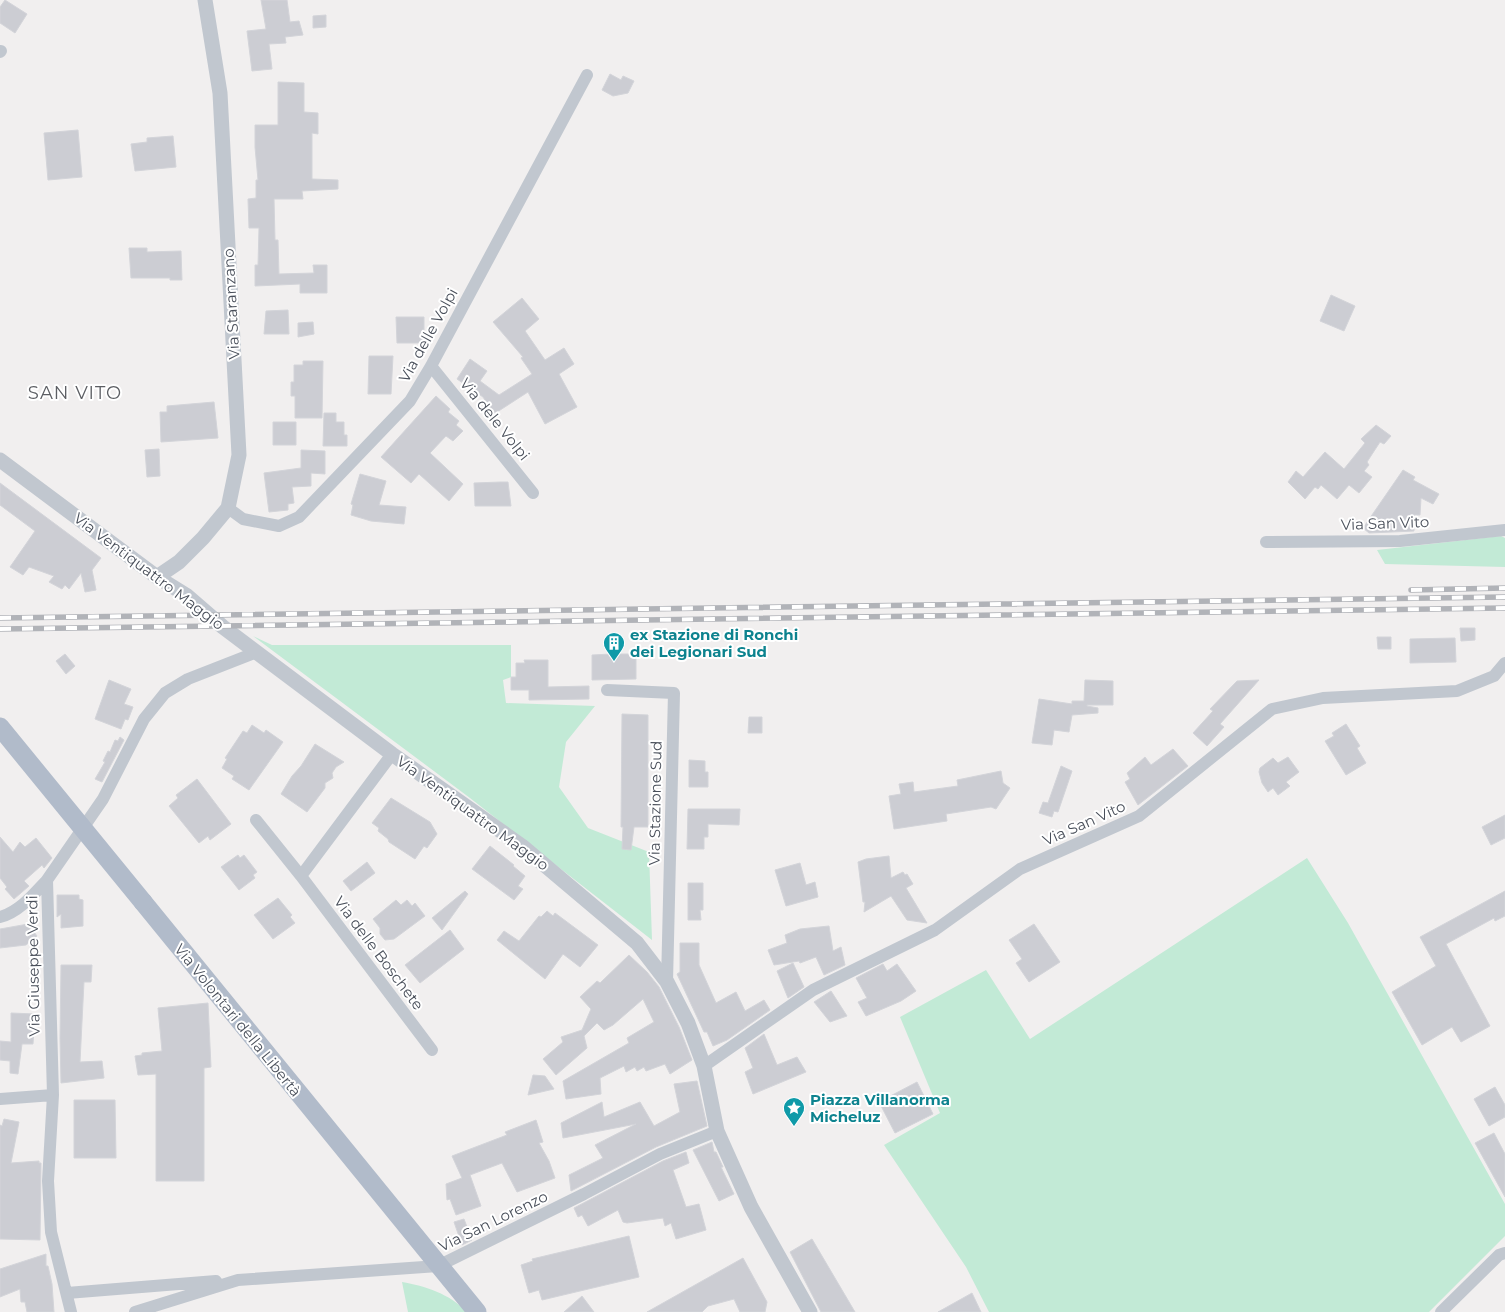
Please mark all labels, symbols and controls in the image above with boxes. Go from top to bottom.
street label: Via Staranzano [219,248,243,360]
street label: Via delle Volpi [394,285,462,385]
street label: Via dele Volpi [456,374,534,464]
district label: SAN VITO [28,382,122,404]
street label: Via Ventiquattro Maggio [70,508,228,634]
street label: Via San Vito [1340,512,1430,534]
place label: ex Stazione di Ronchi dei Legionari Sud [630,625,798,661]
building icon: ex Stazione di Ronchi dei Legionari Sud [602,631,626,662]
street label: Via Stazione Sud [644,741,666,865]
street label: Via Ventiquattro Maggio [393,751,553,875]
street label: Via San Vito [1040,796,1128,850]
street label: Via delle Boschete [330,892,428,1014]
street label: Via Giuseppe Verdi [22,895,44,1037]
street label: Via Volontari della Libertà [170,940,306,1100]
place label: Piazza Villanorma Micheluz [810,1090,950,1126]
place icon: Piazza Villanorma Micheluz [782,1096,806,1127]
street label: Via San Lorenzo [435,1186,551,1256]

